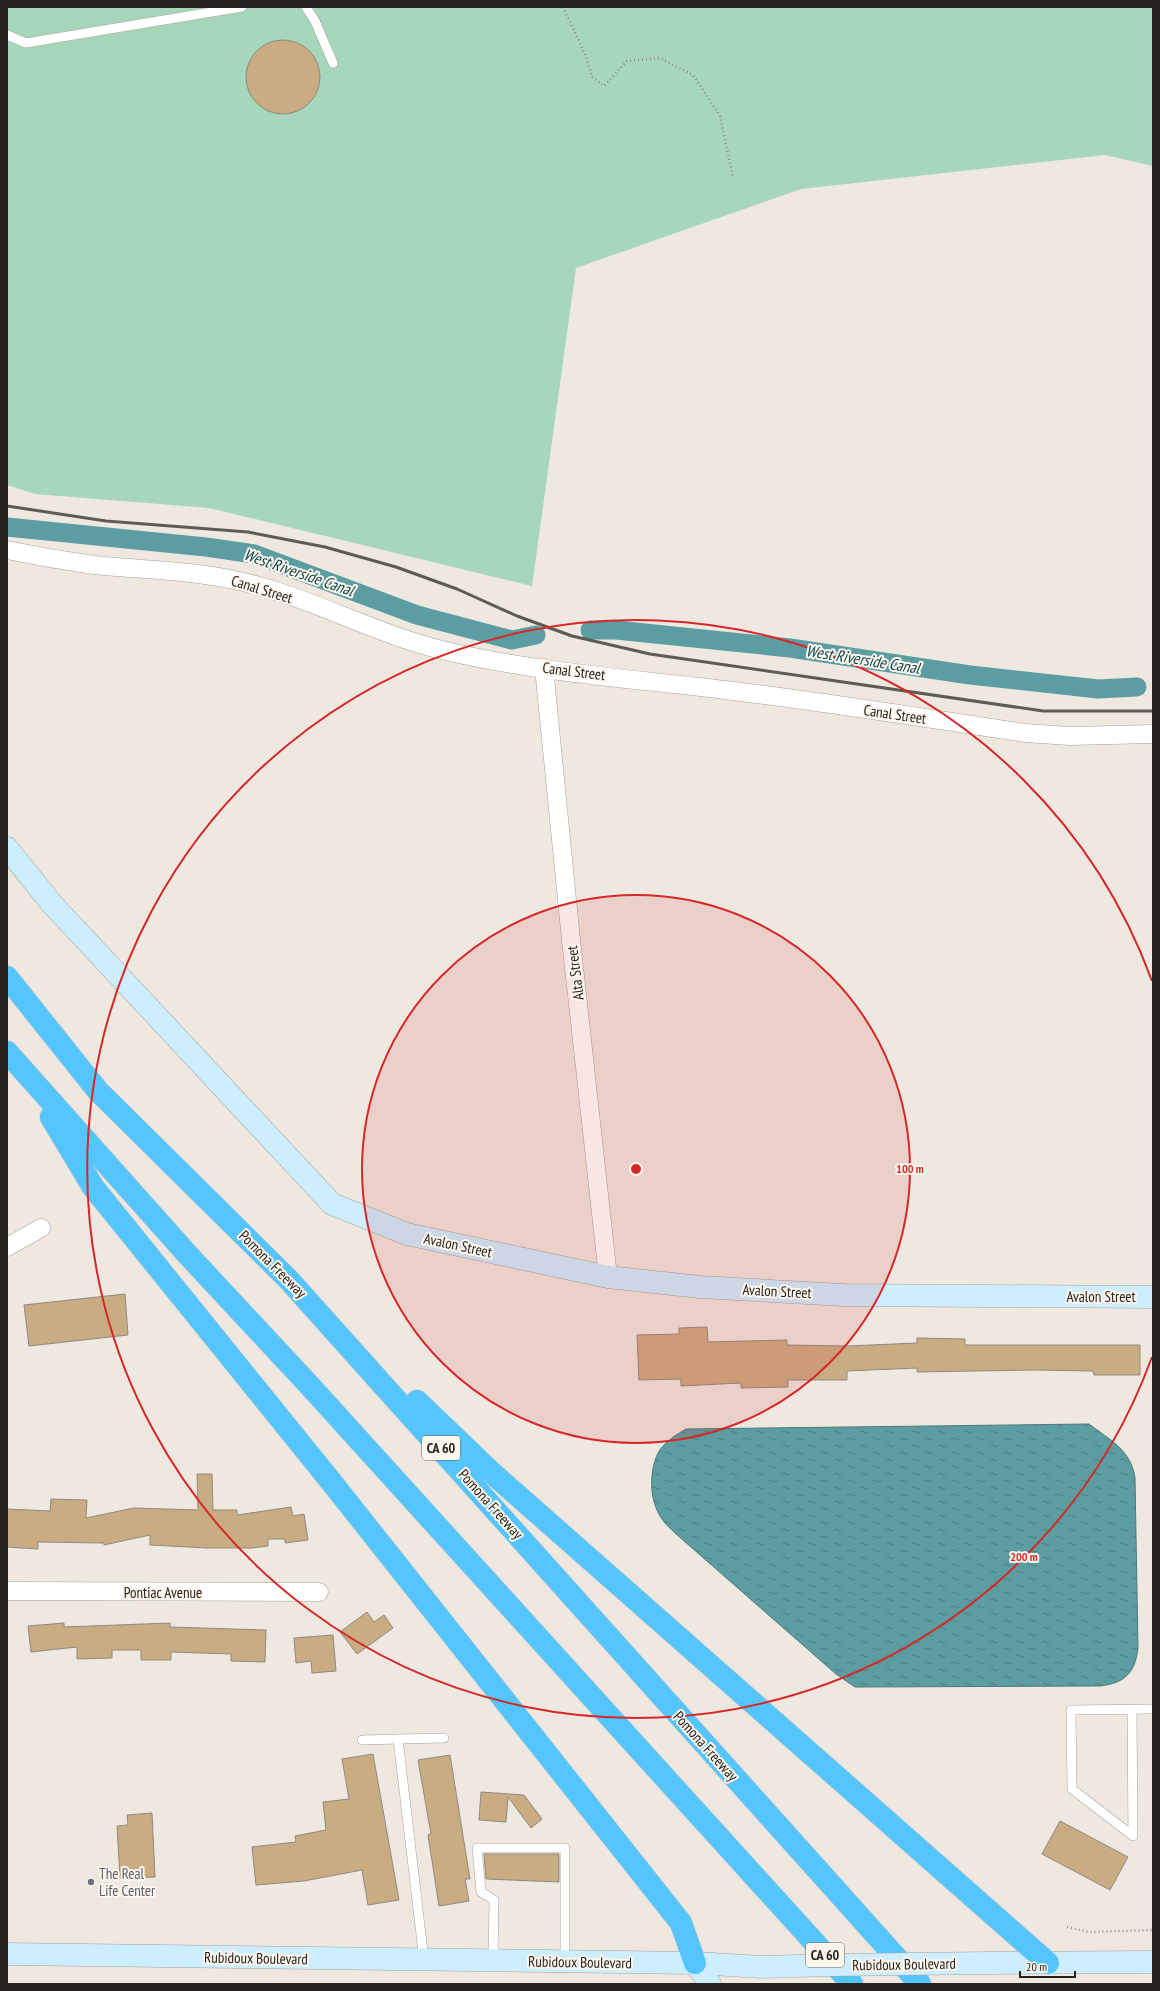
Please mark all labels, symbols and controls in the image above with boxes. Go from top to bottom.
water label: West Riverside Canal [241,544,358,601]
street label: Canal Street [229,571,295,607]
water label: West Riverside Canal [805,640,923,678]
street label: Canal Street [542,658,606,684]
street label: Canal Street [862,700,928,728]
street label: Alta Street [562,945,588,1001]
text: 100 m [896,1161,924,1176]
centre of rings [629,1162,643,1176]
street label: Pomona Freeway [235,1226,311,1302]
street label: Avalon Street [422,1229,494,1261]
street label: Avalon Street [742,1280,812,1302]
street label: Avalon Street [1066,1287,1136,1306]
road number: CA 60 [422,1436,460,1460]
street label: Pomona Freeway [455,1465,528,1543]
text: 200 m [1010,1549,1038,1564]
street label: Pontiac Avenue [124,1583,202,1602]
street label: Pomona Freeway [670,1707,743,1785]
place label: The Real Life Center [99,1864,156,1900]
marker: The Real Life Center [86,1877,96,1887]
road number: CA 60 [806,1943,844,1967]
street label: Rubidoux Boulevard [204,1948,308,1968]
street label: Rubidoux Boulevard [528,1952,632,1972]
scale bar [1020,1953,1075,1979]
street label: Rubidoux Boulevard [852,1954,956,1974]
text: 20 m [1026,1959,1047,1974]

